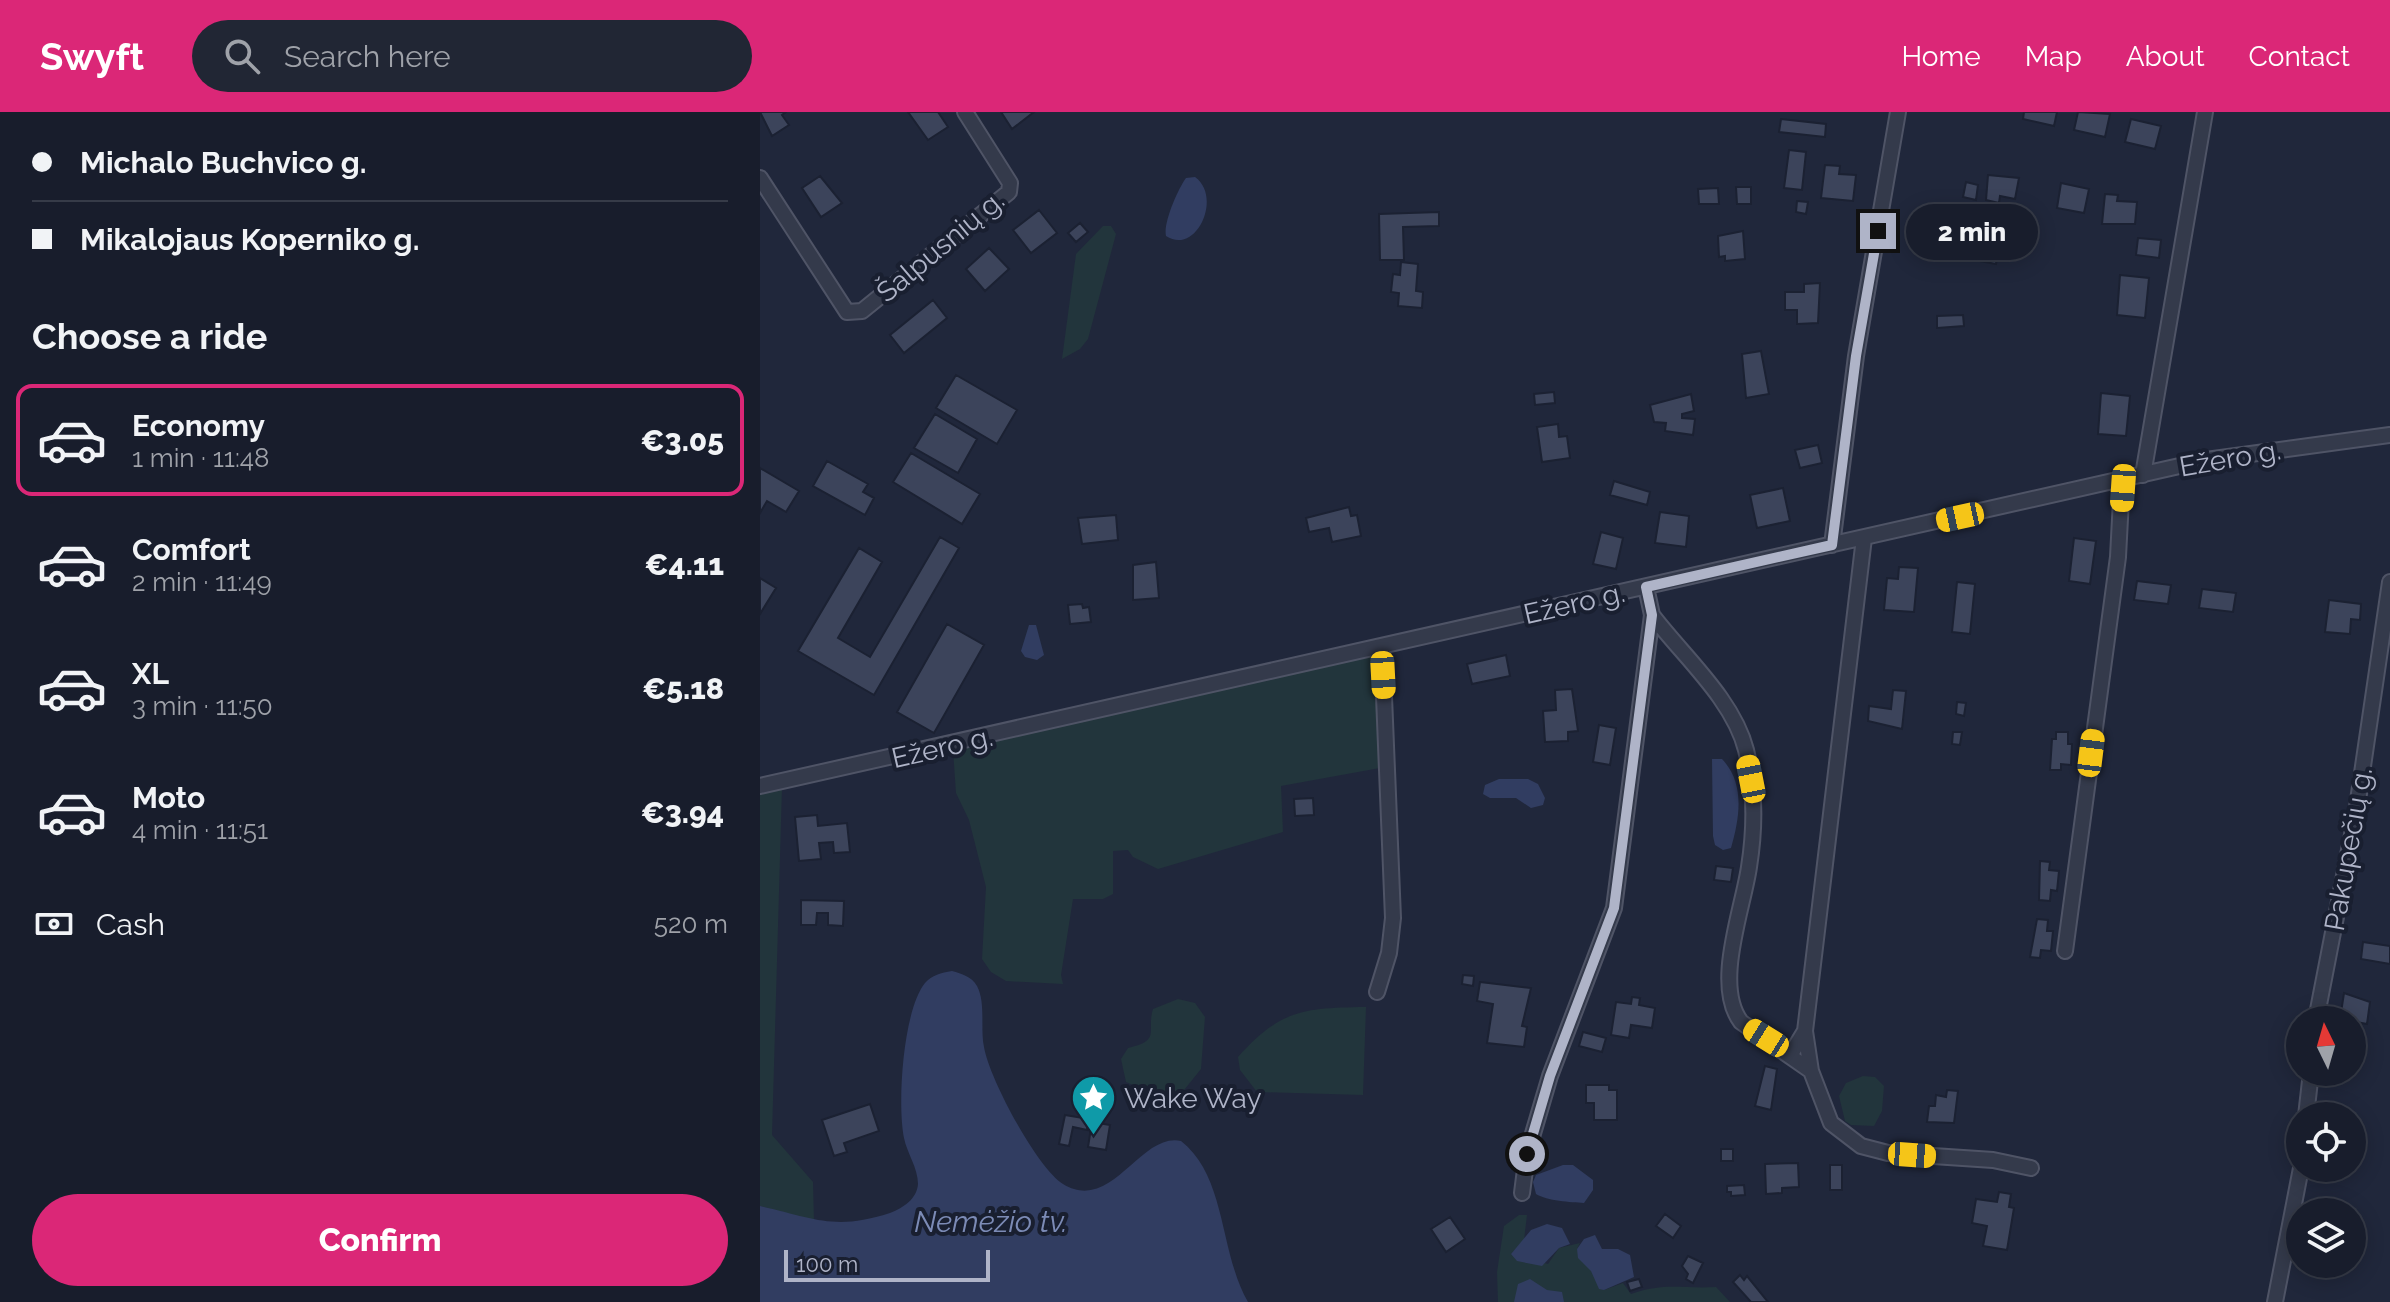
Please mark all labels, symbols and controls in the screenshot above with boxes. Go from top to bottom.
search box [192,20,752,92]
text: Swyft [40,34,144,79]
icon: search [220,34,264,78]
text: Search here [284,39,451,74]
text: Home [1901,40,1981,73]
text: Map [2025,40,2082,73]
text: About [2126,40,2205,73]
text: Contact [2249,40,2350,73]
text: Michalo Buchvico g. [80,145,366,180]
street label: Šalpusnių g. [869,183,1011,309]
callout: 2 min [1906,203,2038,259]
route end [1860,213,1896,249]
text: 2 min [1938,217,2006,247]
text: Mikalojaus Koperniko g. [80,222,419,257]
text: Choose a ride [32,315,267,357]
icon: car [36,404,108,476]
text: Economy [132,408,265,443]
text: €3.05 [641,423,724,458]
street label: Ežero g. [2177,433,2284,484]
text: 1 min · 11:48 [132,443,269,473]
car [2109,463,2137,513]
car [1934,500,1986,534]
icon: car [36,528,108,600]
text: Comfort [132,532,251,567]
text: €4.11 [644,547,724,582]
text: 2 min · 11:49 [132,567,272,597]
street label: Ežero g. [1520,576,1628,631]
car [1370,650,1396,700]
icon: car [36,652,108,724]
text: XL [132,656,169,691]
text: €5.18 [642,671,724,706]
text: 3 min · 11:50 [132,691,273,721]
street label: Ežero g. [888,720,996,775]
car [2076,728,2106,778]
car [1735,753,1767,805]
street label: Pakupečių g. [2318,765,2379,933]
icon: car [36,776,108,848]
text: Moto [132,780,205,815]
text: €3.94 [641,795,724,830]
text: 4 min · 11:51 [132,815,268,845]
icon: cash [32,902,76,946]
text: Cash [96,907,165,942]
text: 520 m [654,909,728,939]
north arrow [2286,1006,2366,1086]
map controls [2286,1006,2366,1278]
car [1739,1015,1793,1061]
place icon: Wake Way [1069,1074,1117,1137]
place label: Wake Way [1124,1082,1262,1115]
button: locate [2286,1102,2366,1182]
route start [1509,1136,1545,1172]
car [1887,1141,1937,1169]
button: Confirm [32,1194,728,1286]
button: layers [2286,1198,2366,1278]
water label: Nemėžio tv. [914,1204,1068,1239]
scale bar [784,1246,990,1282]
text: 100 m [796,1251,858,1277]

